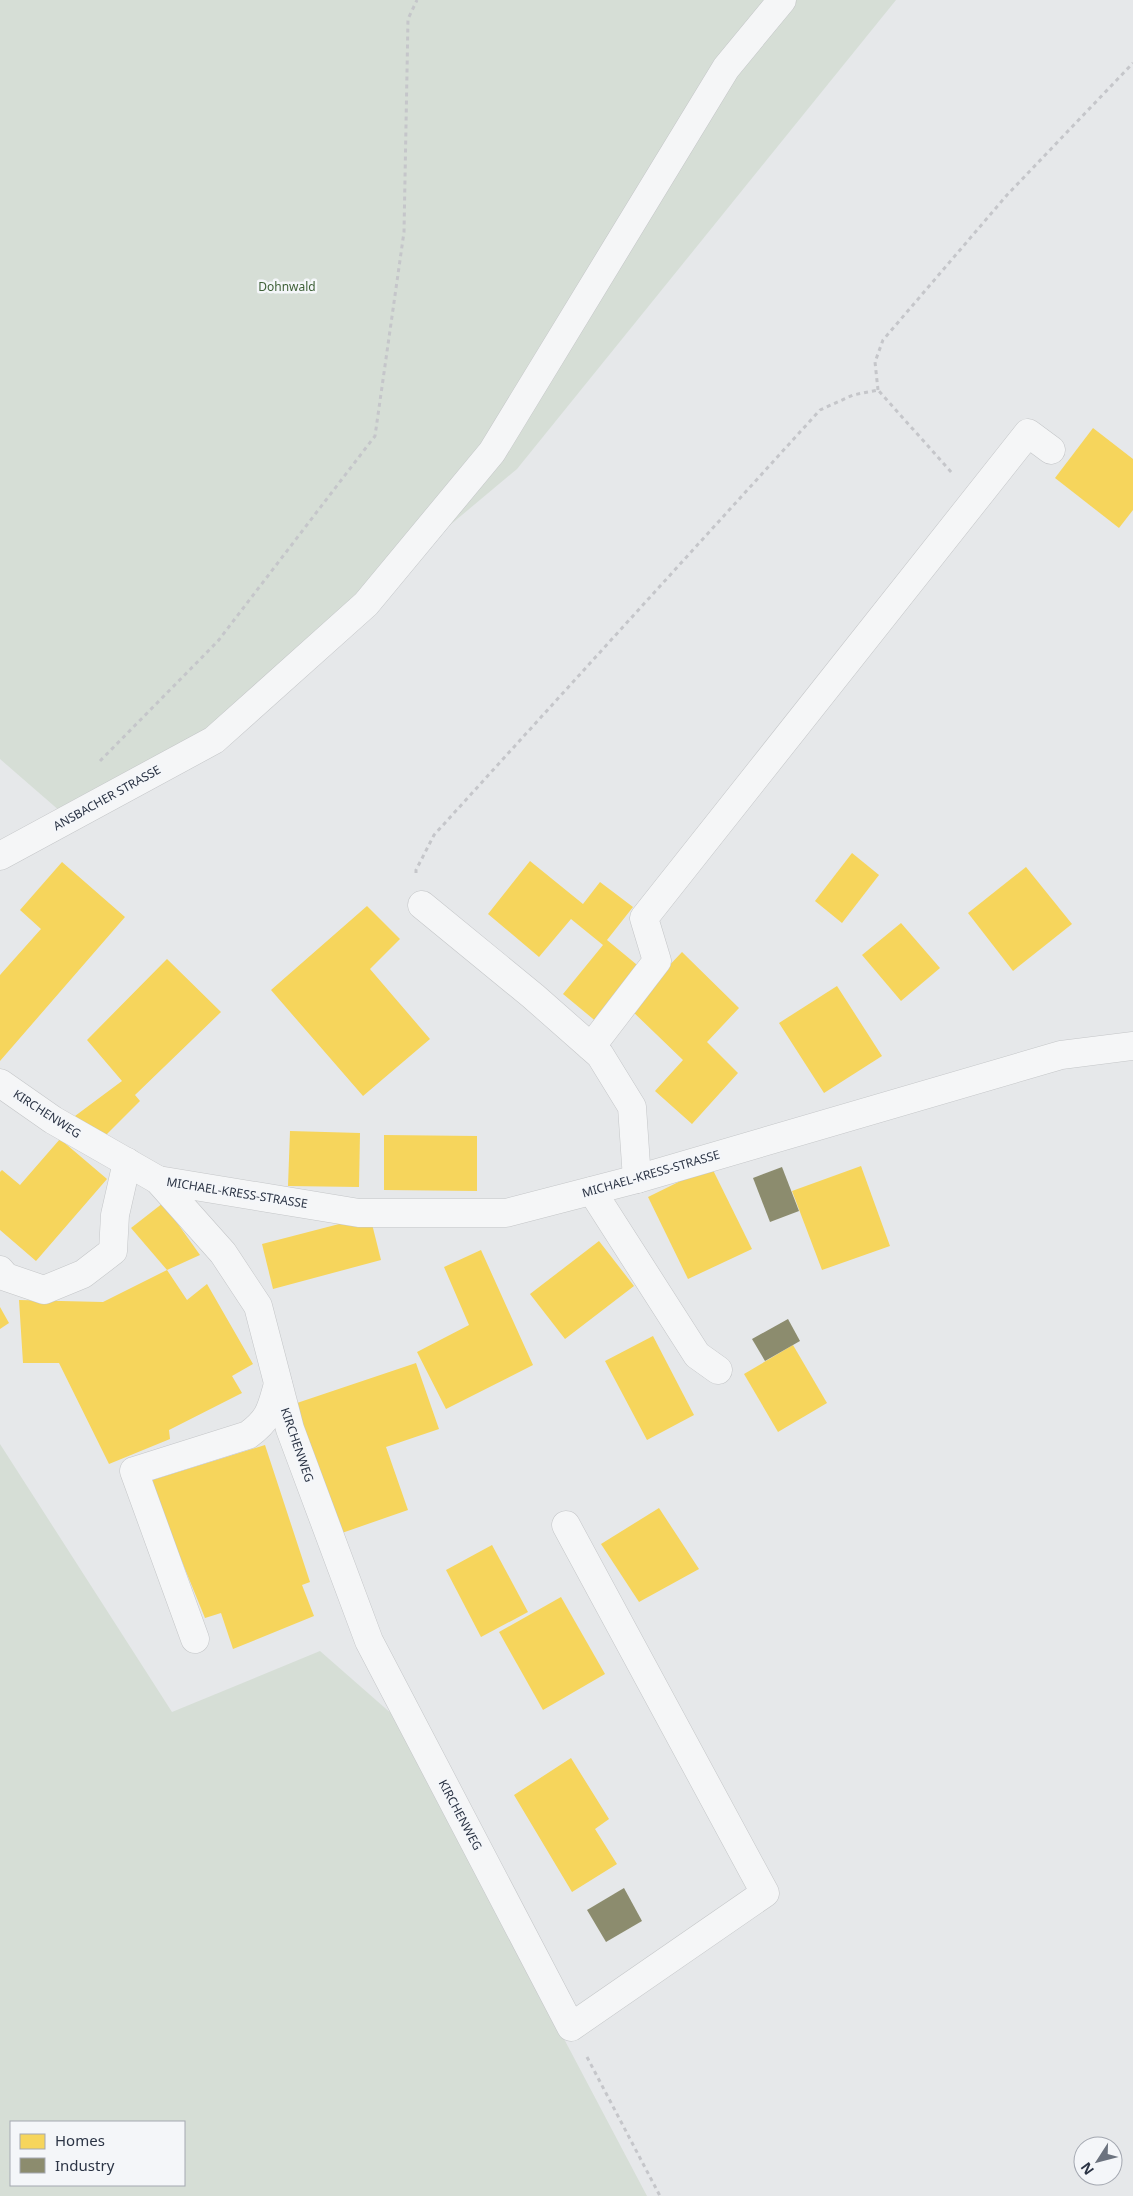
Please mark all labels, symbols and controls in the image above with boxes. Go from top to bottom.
park label: Dohnwald [258,278,316,295]
street label: ANSBACHER STRASSE [50,761,164,834]
street label: KIRCHENWEG [10,1085,85,1142]
street label: MICHAEL-KRESS-STRASSE [580,1146,722,1201]
street label: MICHAEL-KRESS-STRASSE [165,1173,309,1212]
street label: KIRCHENWEG [277,1405,318,1484]
street label: KIRCHENWEG [435,1776,486,1853]
legend [10,2121,185,2186]
text: Homes [55,2130,105,2150]
north arrow [1073,2136,1123,2186]
text: Industry [55,2155,115,2175]
text: N [1076,2159,1098,2179]

